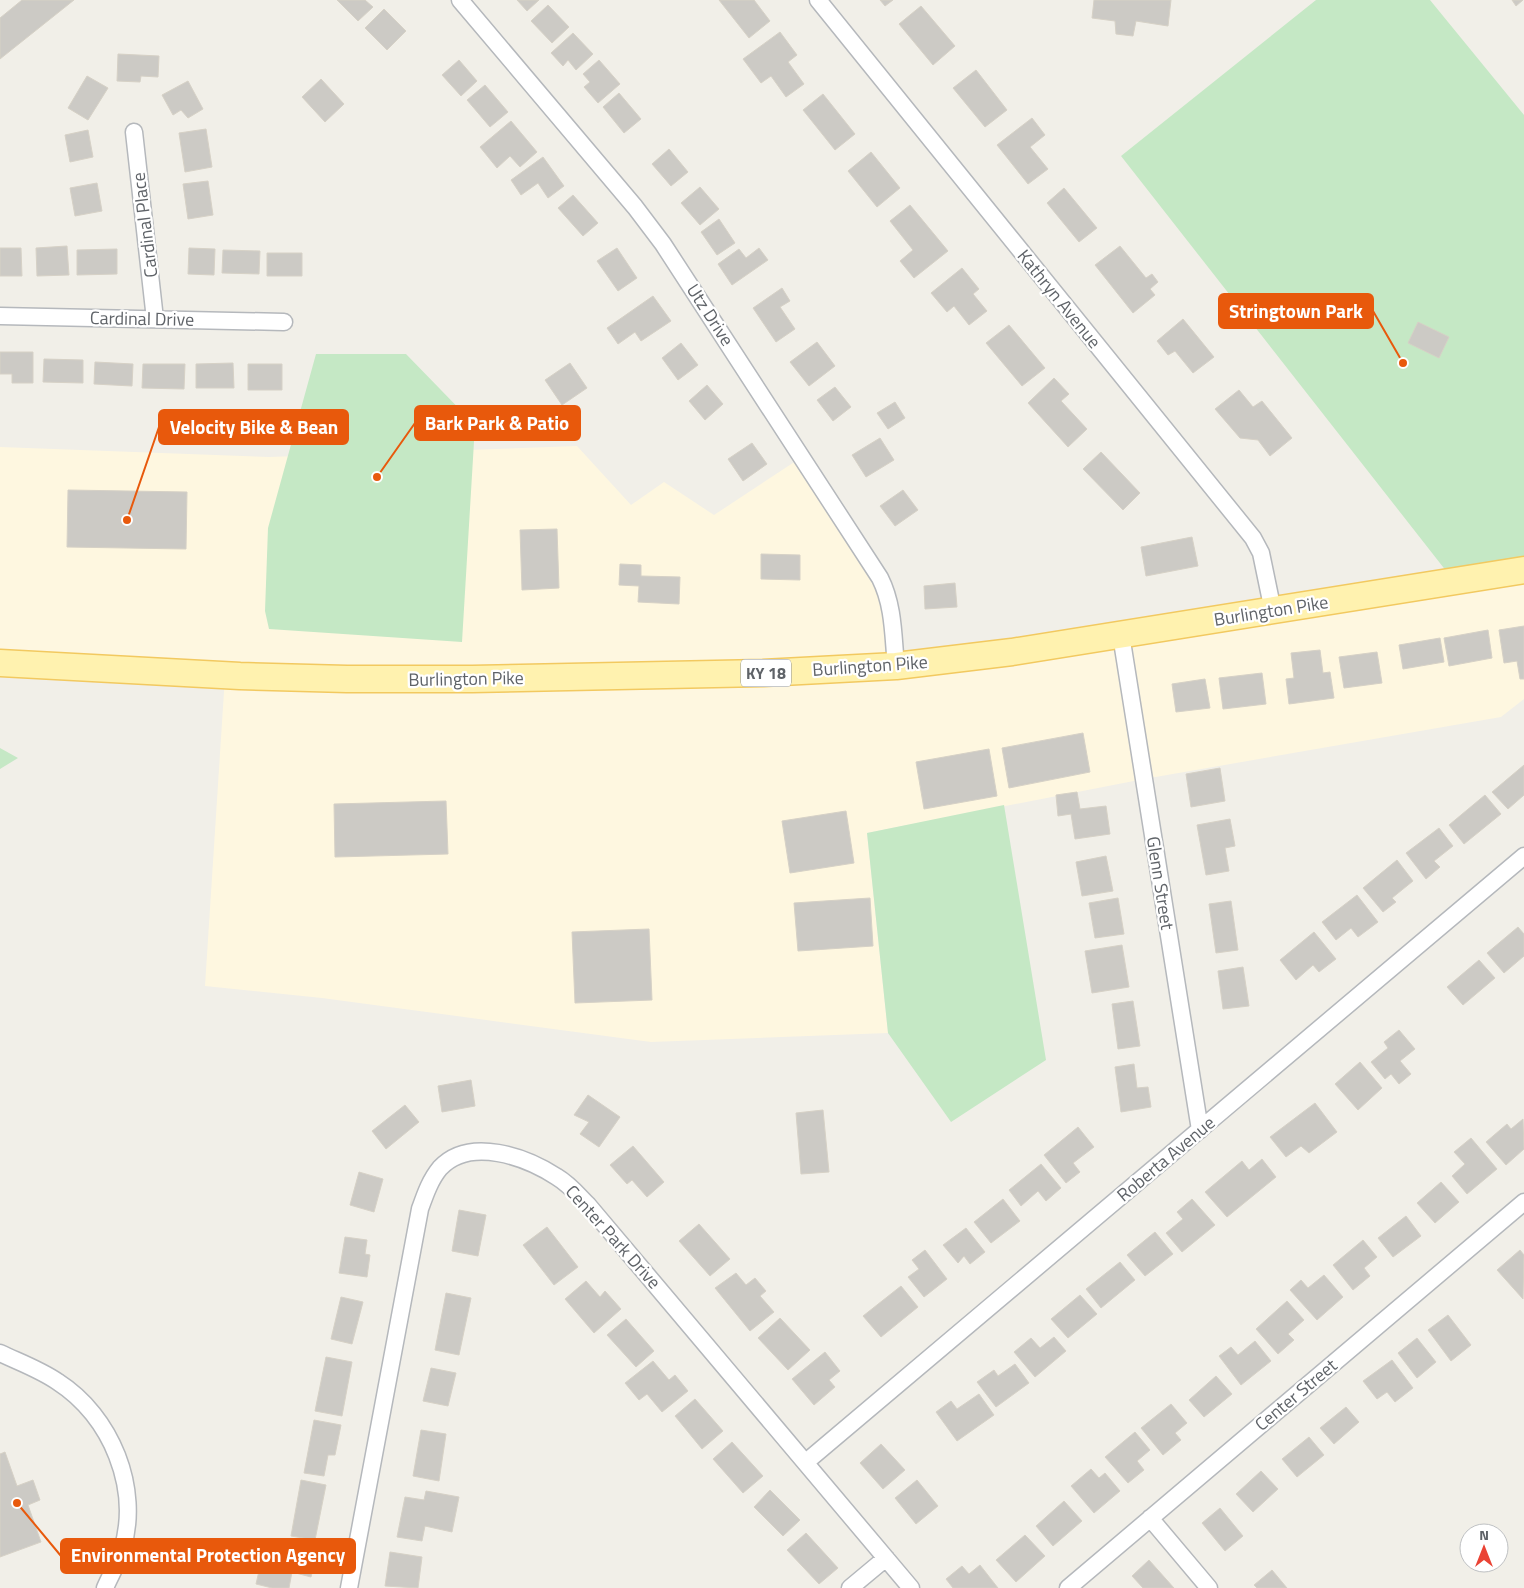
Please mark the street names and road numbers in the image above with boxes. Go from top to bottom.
street label: Cardinal Place [125,171,164,279]
street label: Kathryn Avenue [1011,244,1108,354]
street label: Utz Drive [680,278,741,351]
street label: Cardinal Drive [90,304,194,333]
street label: Burlington Pike [1212,588,1330,633]
street label: Burlington Pike [811,648,928,683]
road number: KY 18 [741,660,791,686]
street label: Burlington Pike [408,664,524,693]
street label: Glenn Street [1140,834,1181,932]
street label: Roberta Avenue [1111,1109,1221,1208]
street label: Center Park Drive [559,1179,667,1295]
street label: Center Street [1249,1352,1343,1437]

